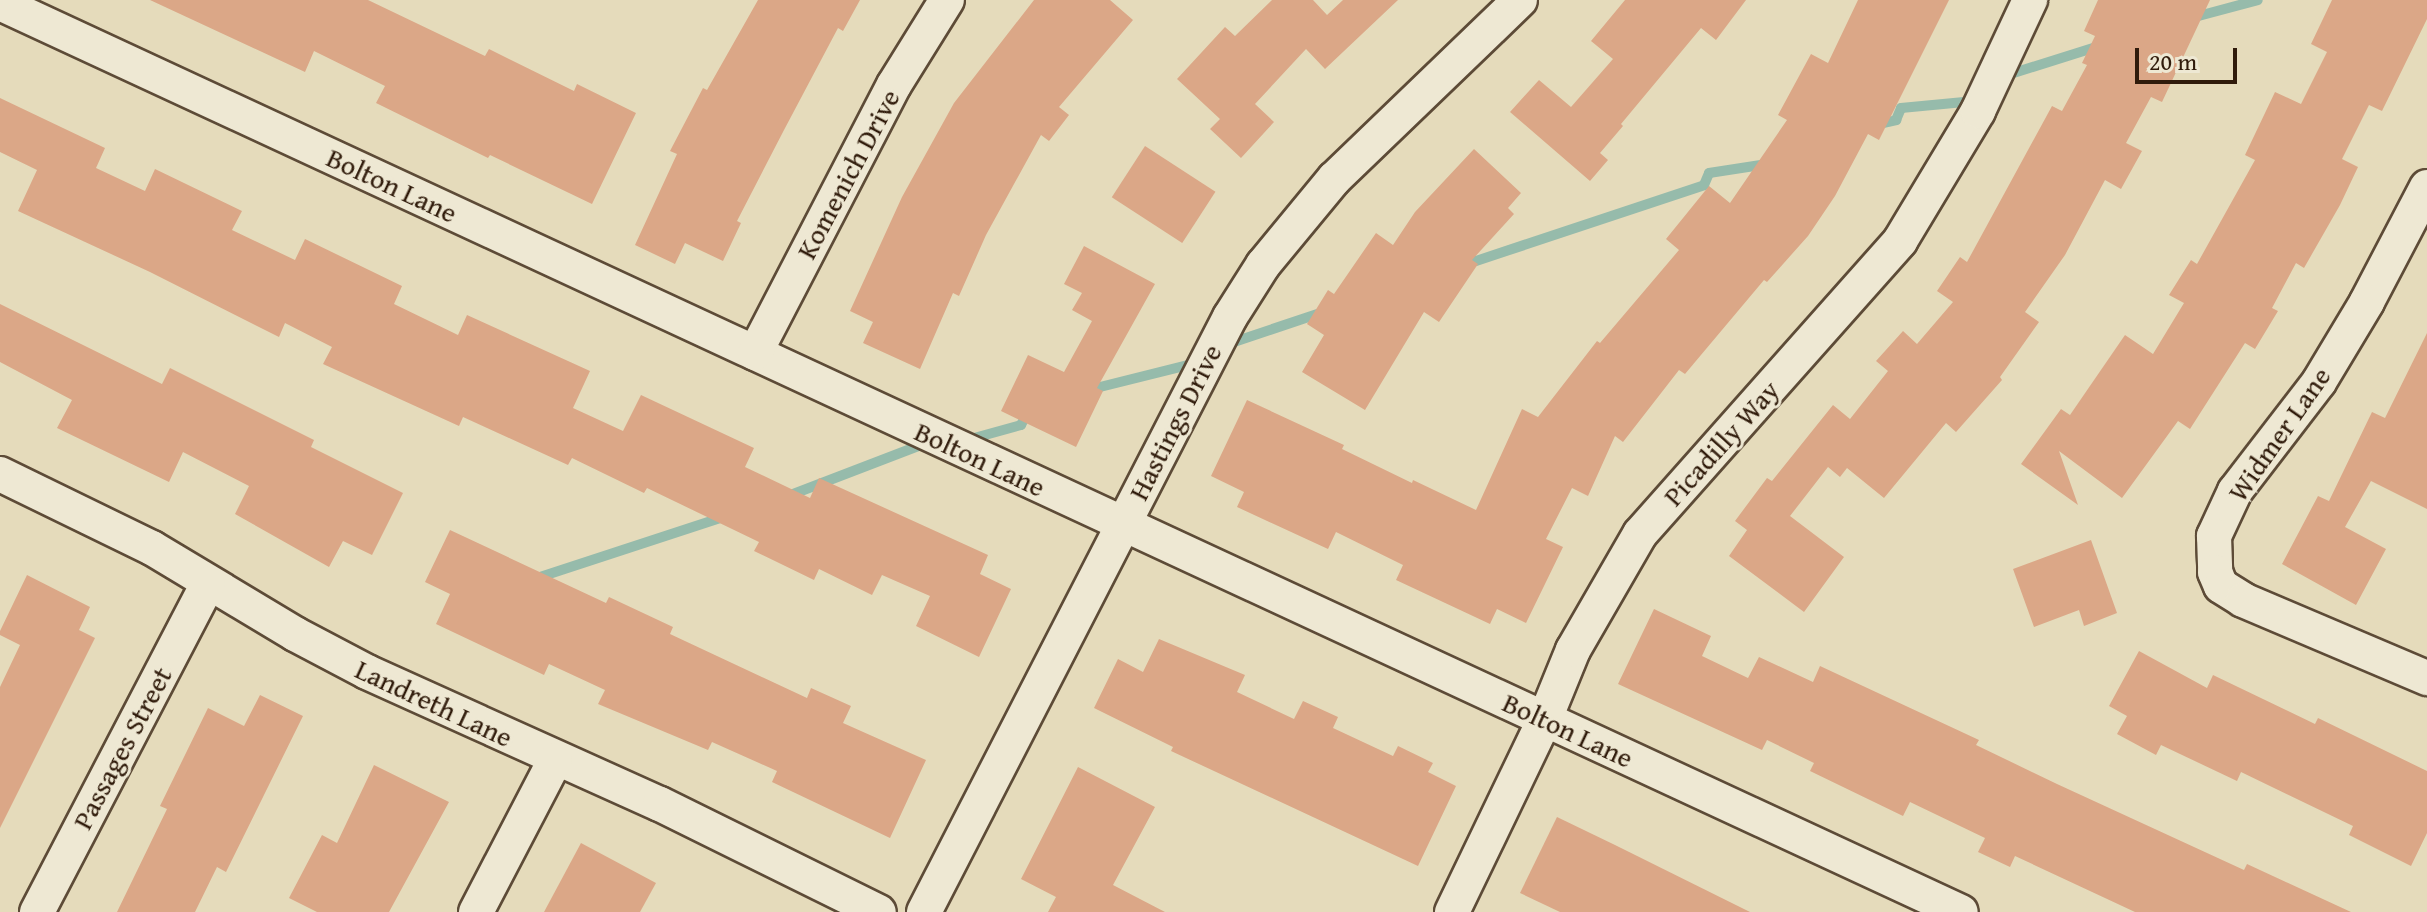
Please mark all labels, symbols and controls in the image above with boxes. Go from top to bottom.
scale bar [2139,32,2241,82]
text: 20 m [2149,44,2197,79]
street label: Komenich Drive [789,83,907,265]
street label: Bolton Lane [322,140,462,230]
street label: Hastings Drive [1121,338,1229,506]
street label: Widmer Lane [2220,360,2338,508]
street label: Picadilly Way [1656,373,1786,513]
street label: Bolton Lane [910,414,1050,504]
street label: Landreth Lane [350,652,518,754]
street label: Passages Street [65,661,179,835]
street label: Bolton Lane [1498,685,1638,775]

